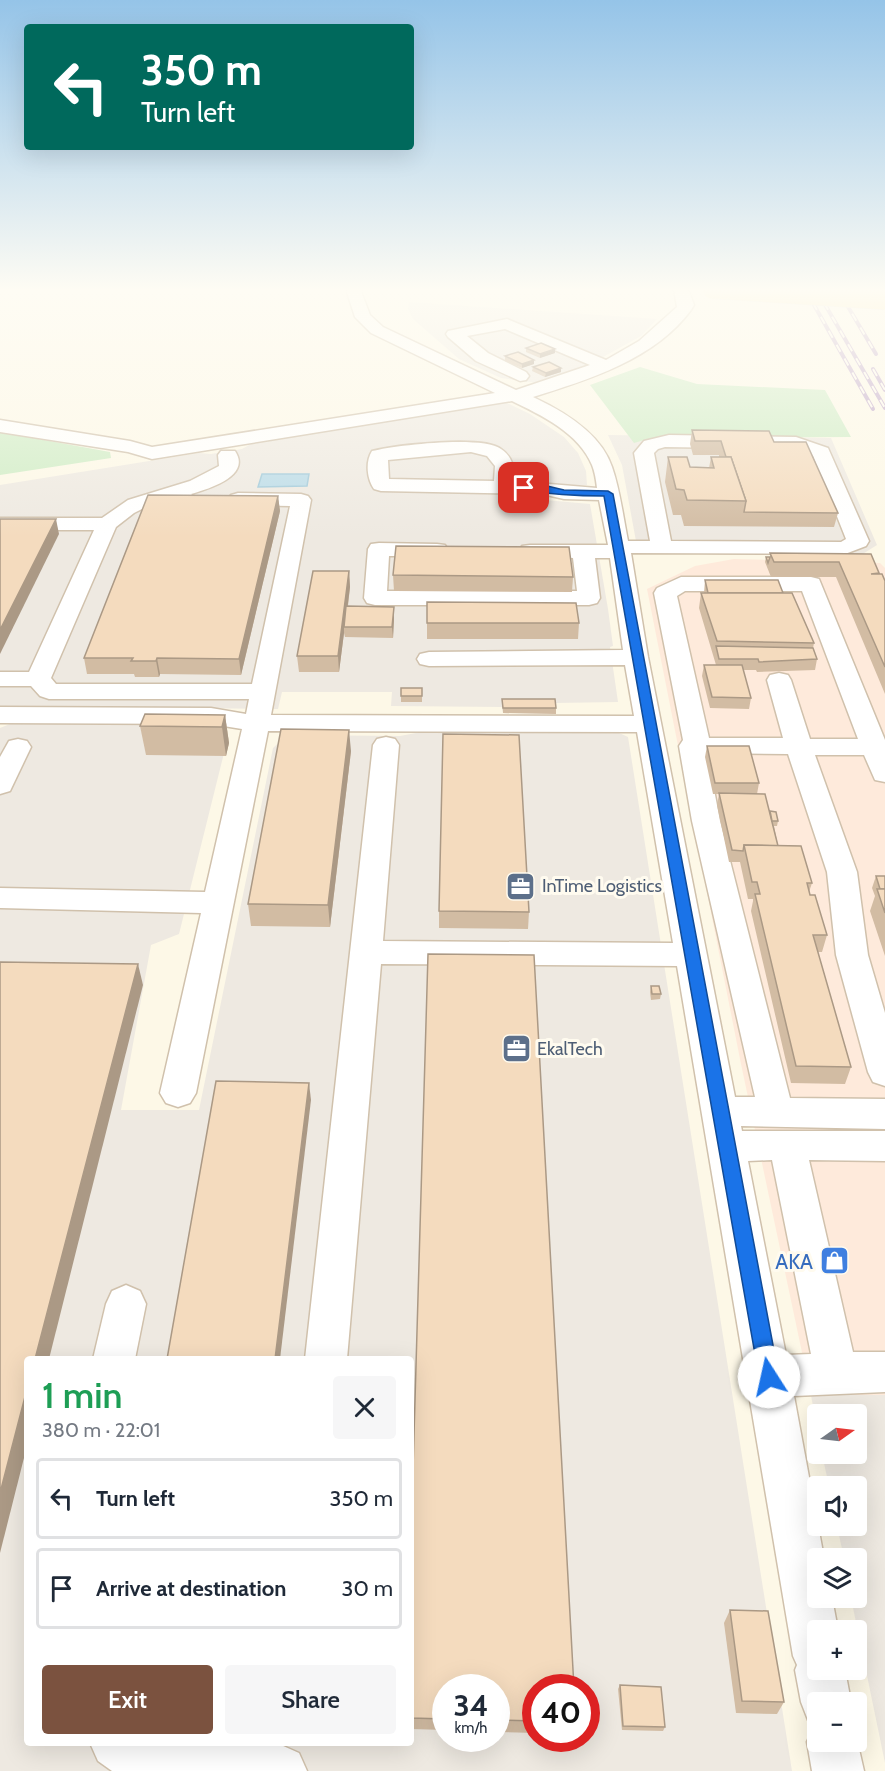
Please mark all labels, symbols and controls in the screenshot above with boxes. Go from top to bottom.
text: 350 m [141,44,262,96]
icon: left [42,48,120,126]
text: Turn left [141,96,235,129]
pin [498,462,549,513]
icon: arrive [507,471,540,504]
office icon: InTime Logistics [505,870,537,902]
place label: InTime Logistics [542,875,662,897]
office icon: EkalTech [500,1033,532,1065]
place label: EkalTech [537,1038,603,1060]
shop icon: AKA [818,1245,850,1277]
place label: AKA [775,1249,813,1274]
position arrow [737,1345,801,1409]
text: 1 min [42,1373,122,1417]
button: close [333,1376,396,1439]
north arrow [807,1404,867,1464]
map controls [807,1404,867,1752]
text: 380 m · 22:01 [42,1418,160,1442]
button: sound [807,1476,867,1536]
icon: left [45,1482,78,1515]
text: Turn left [96,1485,175,1512]
text: 350 m [330,1485,393,1512]
button: layers [807,1548,867,1608]
icon: arrive [45,1572,78,1605]
text: Arrive at destination [96,1575,286,1602]
text: 30 m [341,1575,393,1602]
button: + [807,1620,867,1680]
button: Exit [42,1665,213,1734]
button: Share [225,1665,396,1734]
speed limit sign: 40 [522,1674,600,1752]
text: 34 [454,1687,488,1724]
button: − [807,1692,867,1752]
text: km/h [455,1719,487,1737]

